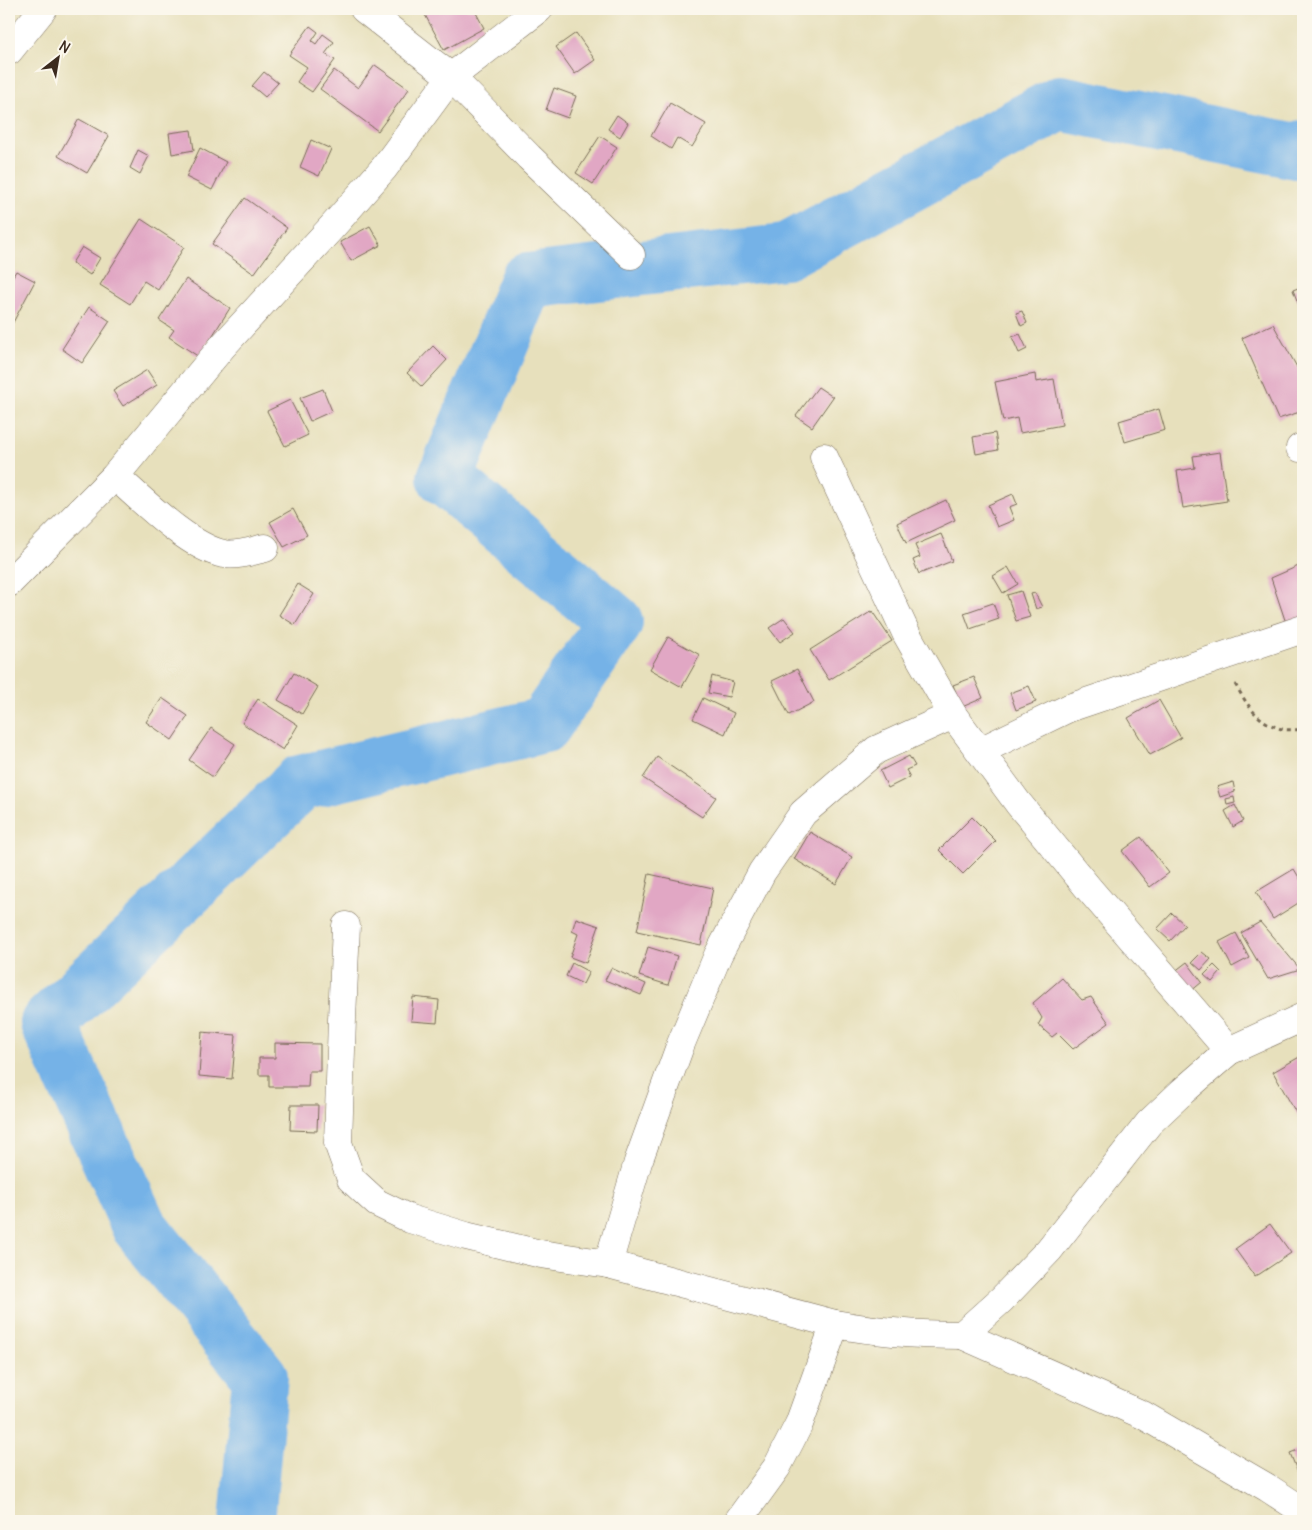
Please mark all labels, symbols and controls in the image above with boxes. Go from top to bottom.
north arrow [32,32,82,82]
text: N [56,37,73,57]

